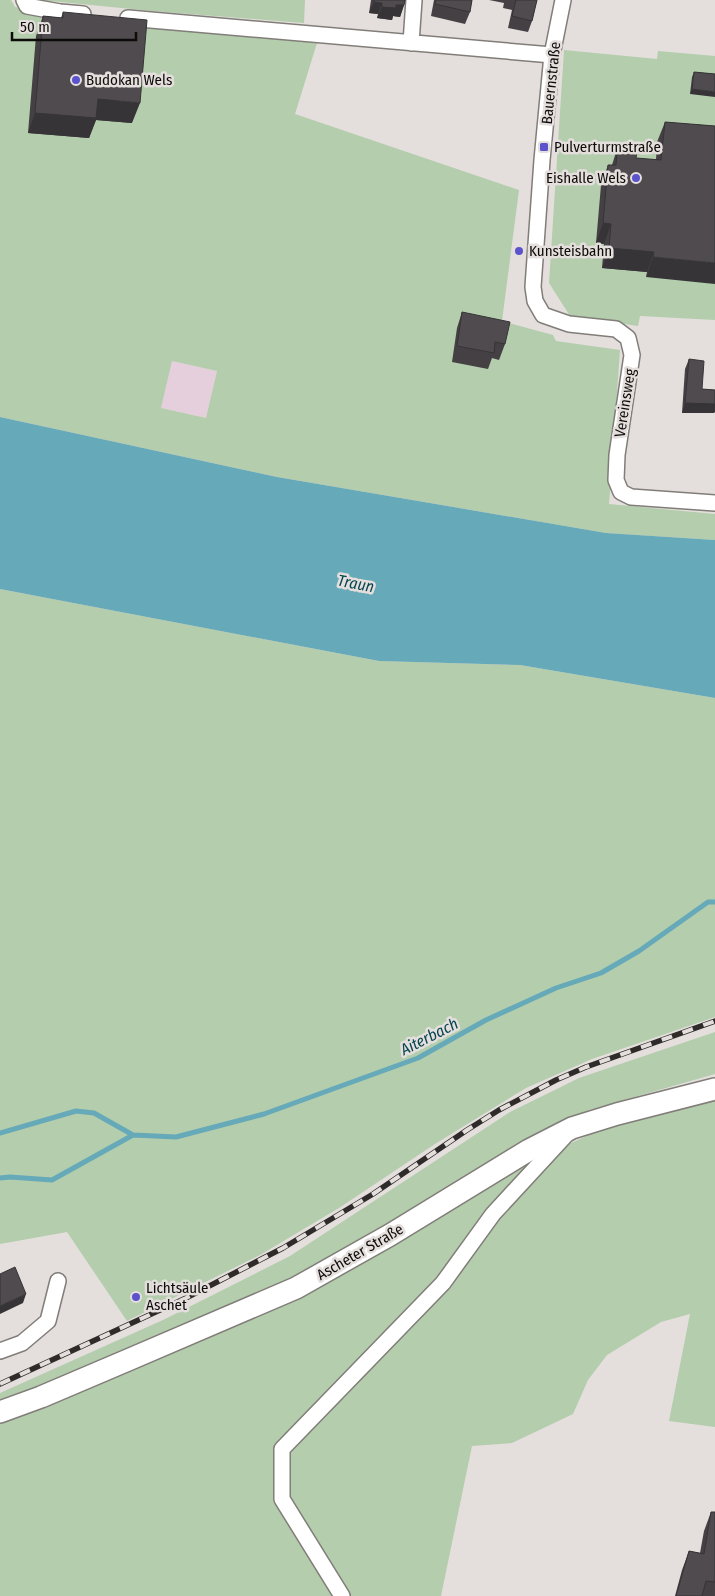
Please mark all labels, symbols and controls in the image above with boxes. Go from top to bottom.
scale bar [12,10,136,42]
text: 50 m [20,18,50,36]
street label: Bauernstraße [538,41,564,125]
place label: Budokan Wels [86,71,172,89]
marker: Budokan Wels [70,74,82,86]
place label: Pulverturmstraße [554,138,661,156]
marker: Pulverturmstraße [538,141,550,153]
place label: Eishalle Wels [546,169,626,187]
marker: Eishalle Wels [630,172,642,184]
place label: Kunsteisbahn [529,242,612,260]
marker: Kunsteisbahn [513,245,525,257]
street label: Vereinsweg [611,367,639,439]
water label: Traun [336,571,376,596]
water label: Aiterbach [396,1014,461,1060]
street label: Ascheter Straße [314,1220,406,1284]
place label: Lichtsäule Aschet [146,1279,208,1314]
marker: Lichtsäule Aschet [130,1291,142,1303]

